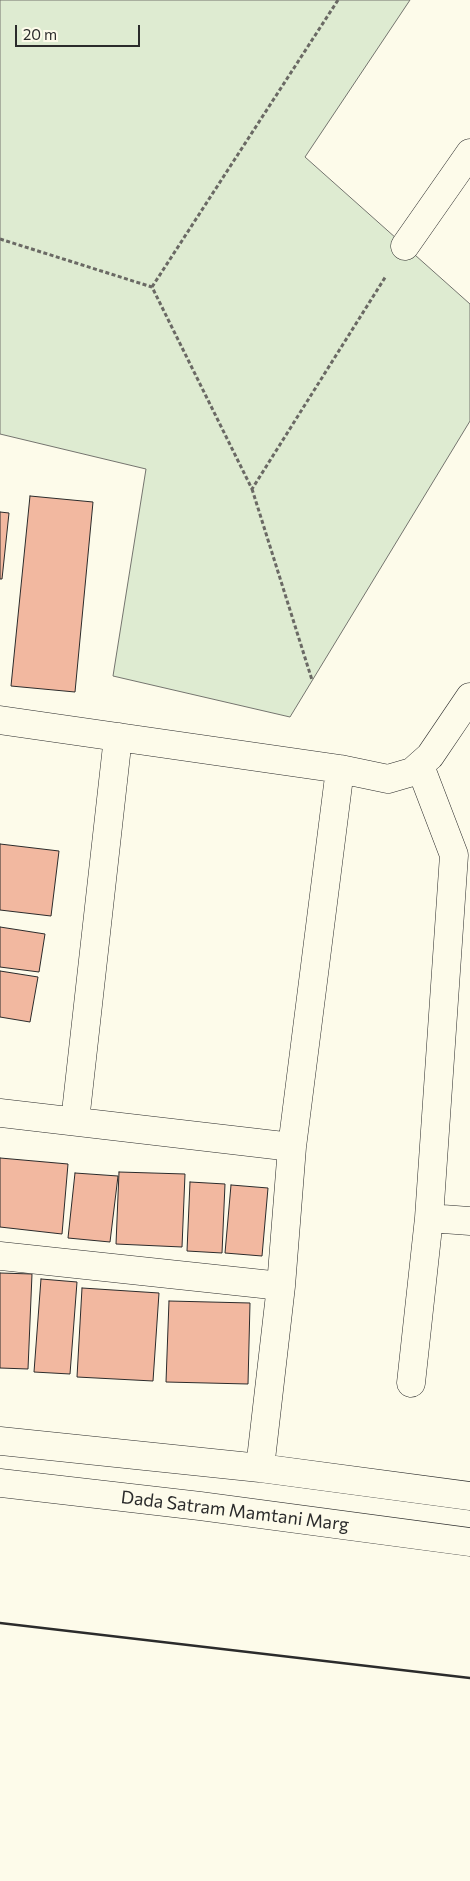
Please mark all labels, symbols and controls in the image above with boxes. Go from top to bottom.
scale bar [18,15,142,47]
text: 20 m [23,25,57,43]
street label: Dada Satram Mamtani Marg [120,1486,350,1536]

